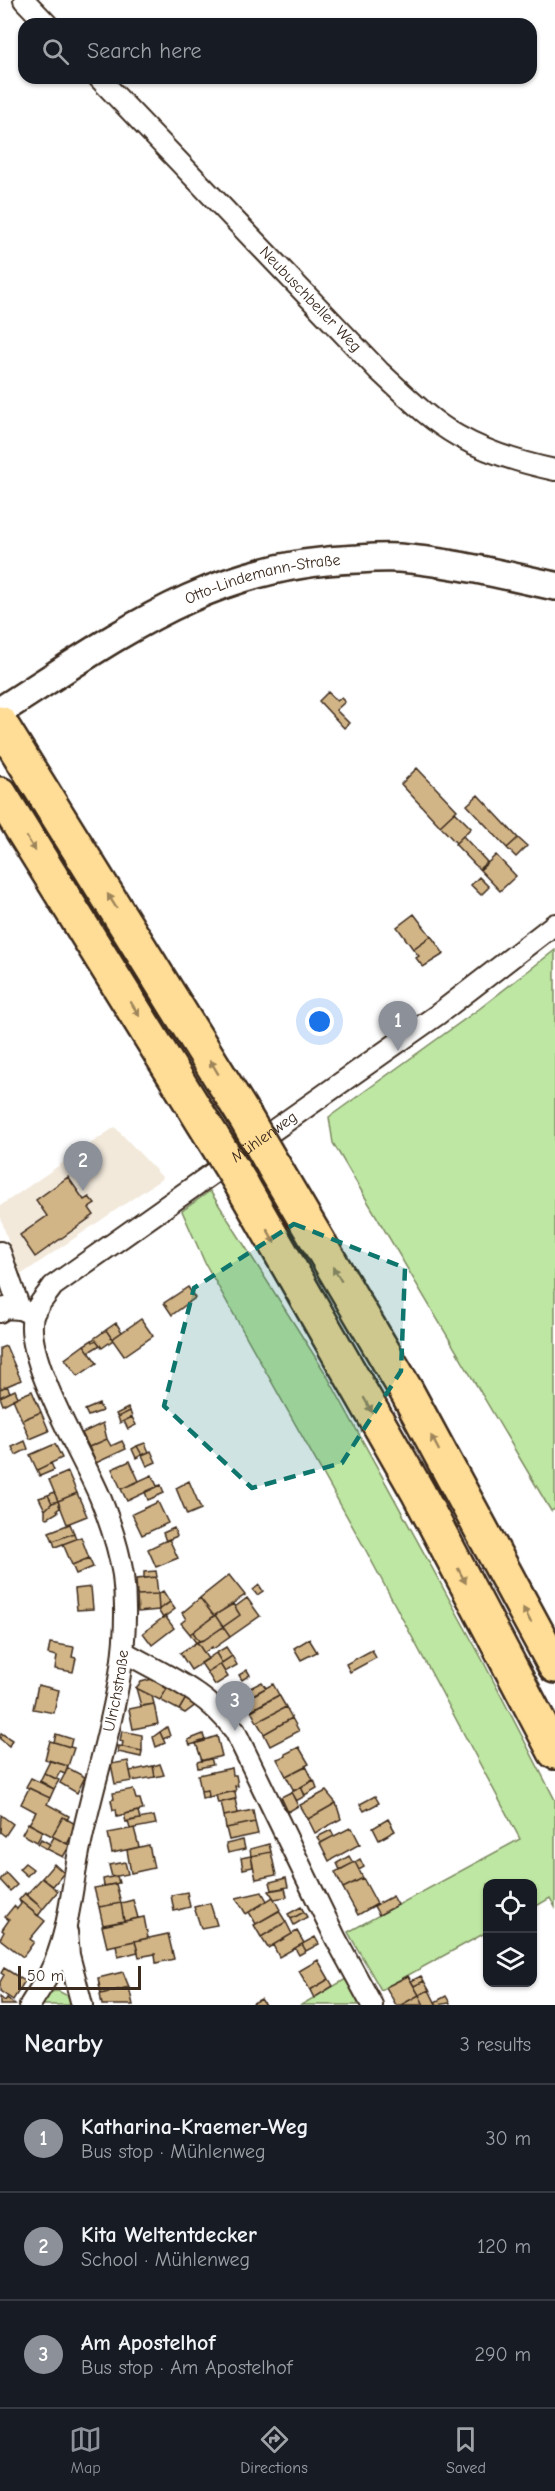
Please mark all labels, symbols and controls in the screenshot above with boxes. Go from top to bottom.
search box [18,18,537,84]
icon: search [39,35,72,68]
text: Search here [87,38,202,64]
street label: Neubuschbeller Weg [256,243,365,356]
street label: Otto-Lindemann-Straße [182,551,341,608]
one-way arrow [26,836,37,852]
one-way arrow [107,893,118,909]
one-way arrow [129,1001,140,1017]
pin: 1 [378,1002,418,1051]
your location [305,1007,334,1036]
one-way arrow [209,1059,220,1075]
street label: Mühlenweg [228,1108,301,1166]
pin: 2 [64,1142,103,1191]
one-way arrow [266,1228,276,1245]
one-way arrow [332,1266,343,1282]
one-way arrow [363,1397,373,1414]
one-way arrow [430,1434,440,1451]
one-way arrow [457,1568,467,1585]
one-way arrow [522,1606,532,1623]
street label: Ulrichstraße [100,1649,132,1734]
pin: 3 [216,1682,254,1731]
map controls [483,1879,537,1987]
button: locate [483,1879,537,1933]
button: layers [483,1933,537,1987]
scale bar [18,1963,141,1990]
text: 50 m [27,1967,64,1985]
text: Nearby [24,2029,103,2059]
text: 3 results [460,2033,531,2056]
text: Katharina-Kraemer-Weg [81,2114,309,2140]
text: 1 [40,2127,47,2150]
text: 30 m [485,2127,531,2150]
text: Bus stop · Mühlenweg [81,2140,266,2163]
text: Kita Weltentdecker [81,2222,257,2248]
text: 2 [39,2235,48,2258]
text: 120 m [477,2235,531,2258]
text: School · Mühlenweg [81,2248,250,2271]
text: Am Apostelhof [81,2330,215,2356]
text: 3 [39,2343,48,2366]
text: 290 m [475,2343,531,2366]
text: Bus stop · Am Apostelhof [81,2356,292,2379]
tab: Map [69,2423,102,2477]
tab: Directions [240,2423,308,2477]
tab: Saved [446,2423,486,2477]

